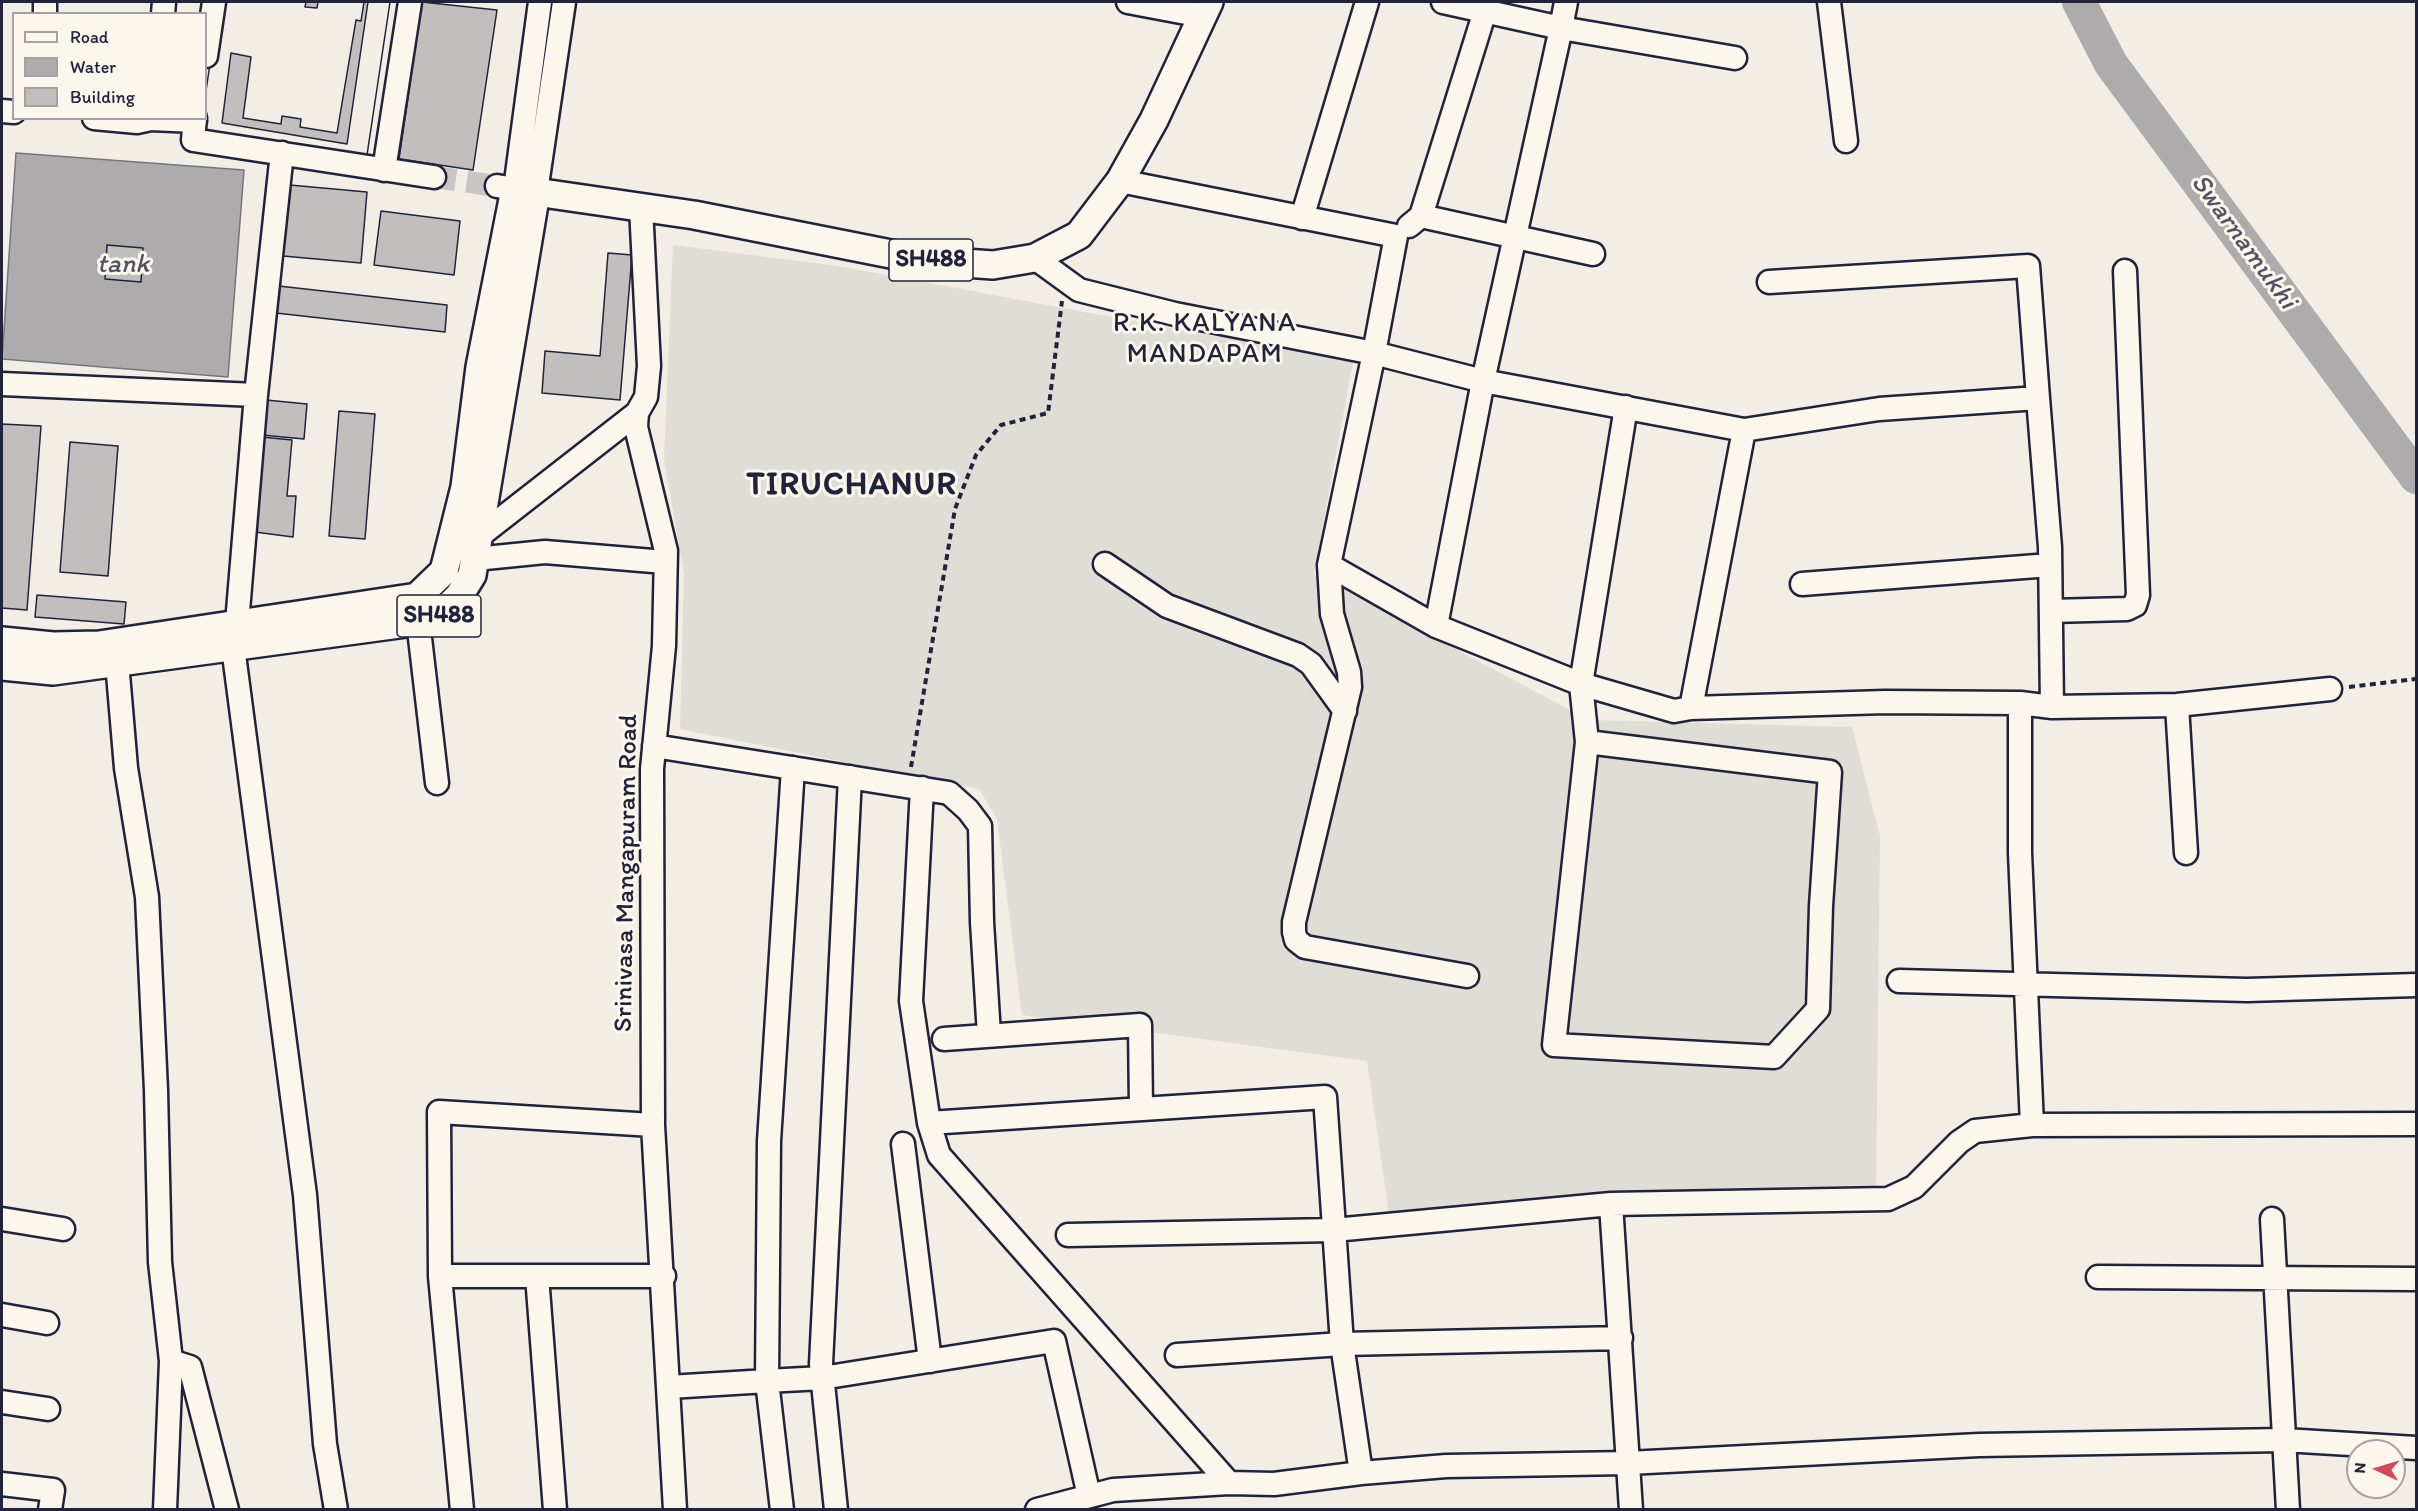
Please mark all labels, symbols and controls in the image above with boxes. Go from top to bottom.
legend [12,12,207,120]
text: Road [70,26,109,48]
text: Water [70,56,116,78]
text: Building [70,86,135,108]
water label: Swarnamukhi [2183,168,2303,316]
road number: SH488 [889,239,973,281]
water label: tank [97,249,149,281]
district label: R.K. KALYANA MANDAPAM [1112,308,1298,371]
district label: TIRUCHANUR [746,467,958,505]
road number: SH488 [397,595,481,637]
street label: Srinivasa Mangapuram Road [609,714,645,1032]
north arrow [2346,1439,2406,1499]
text: N [2350,1462,2369,1474]

